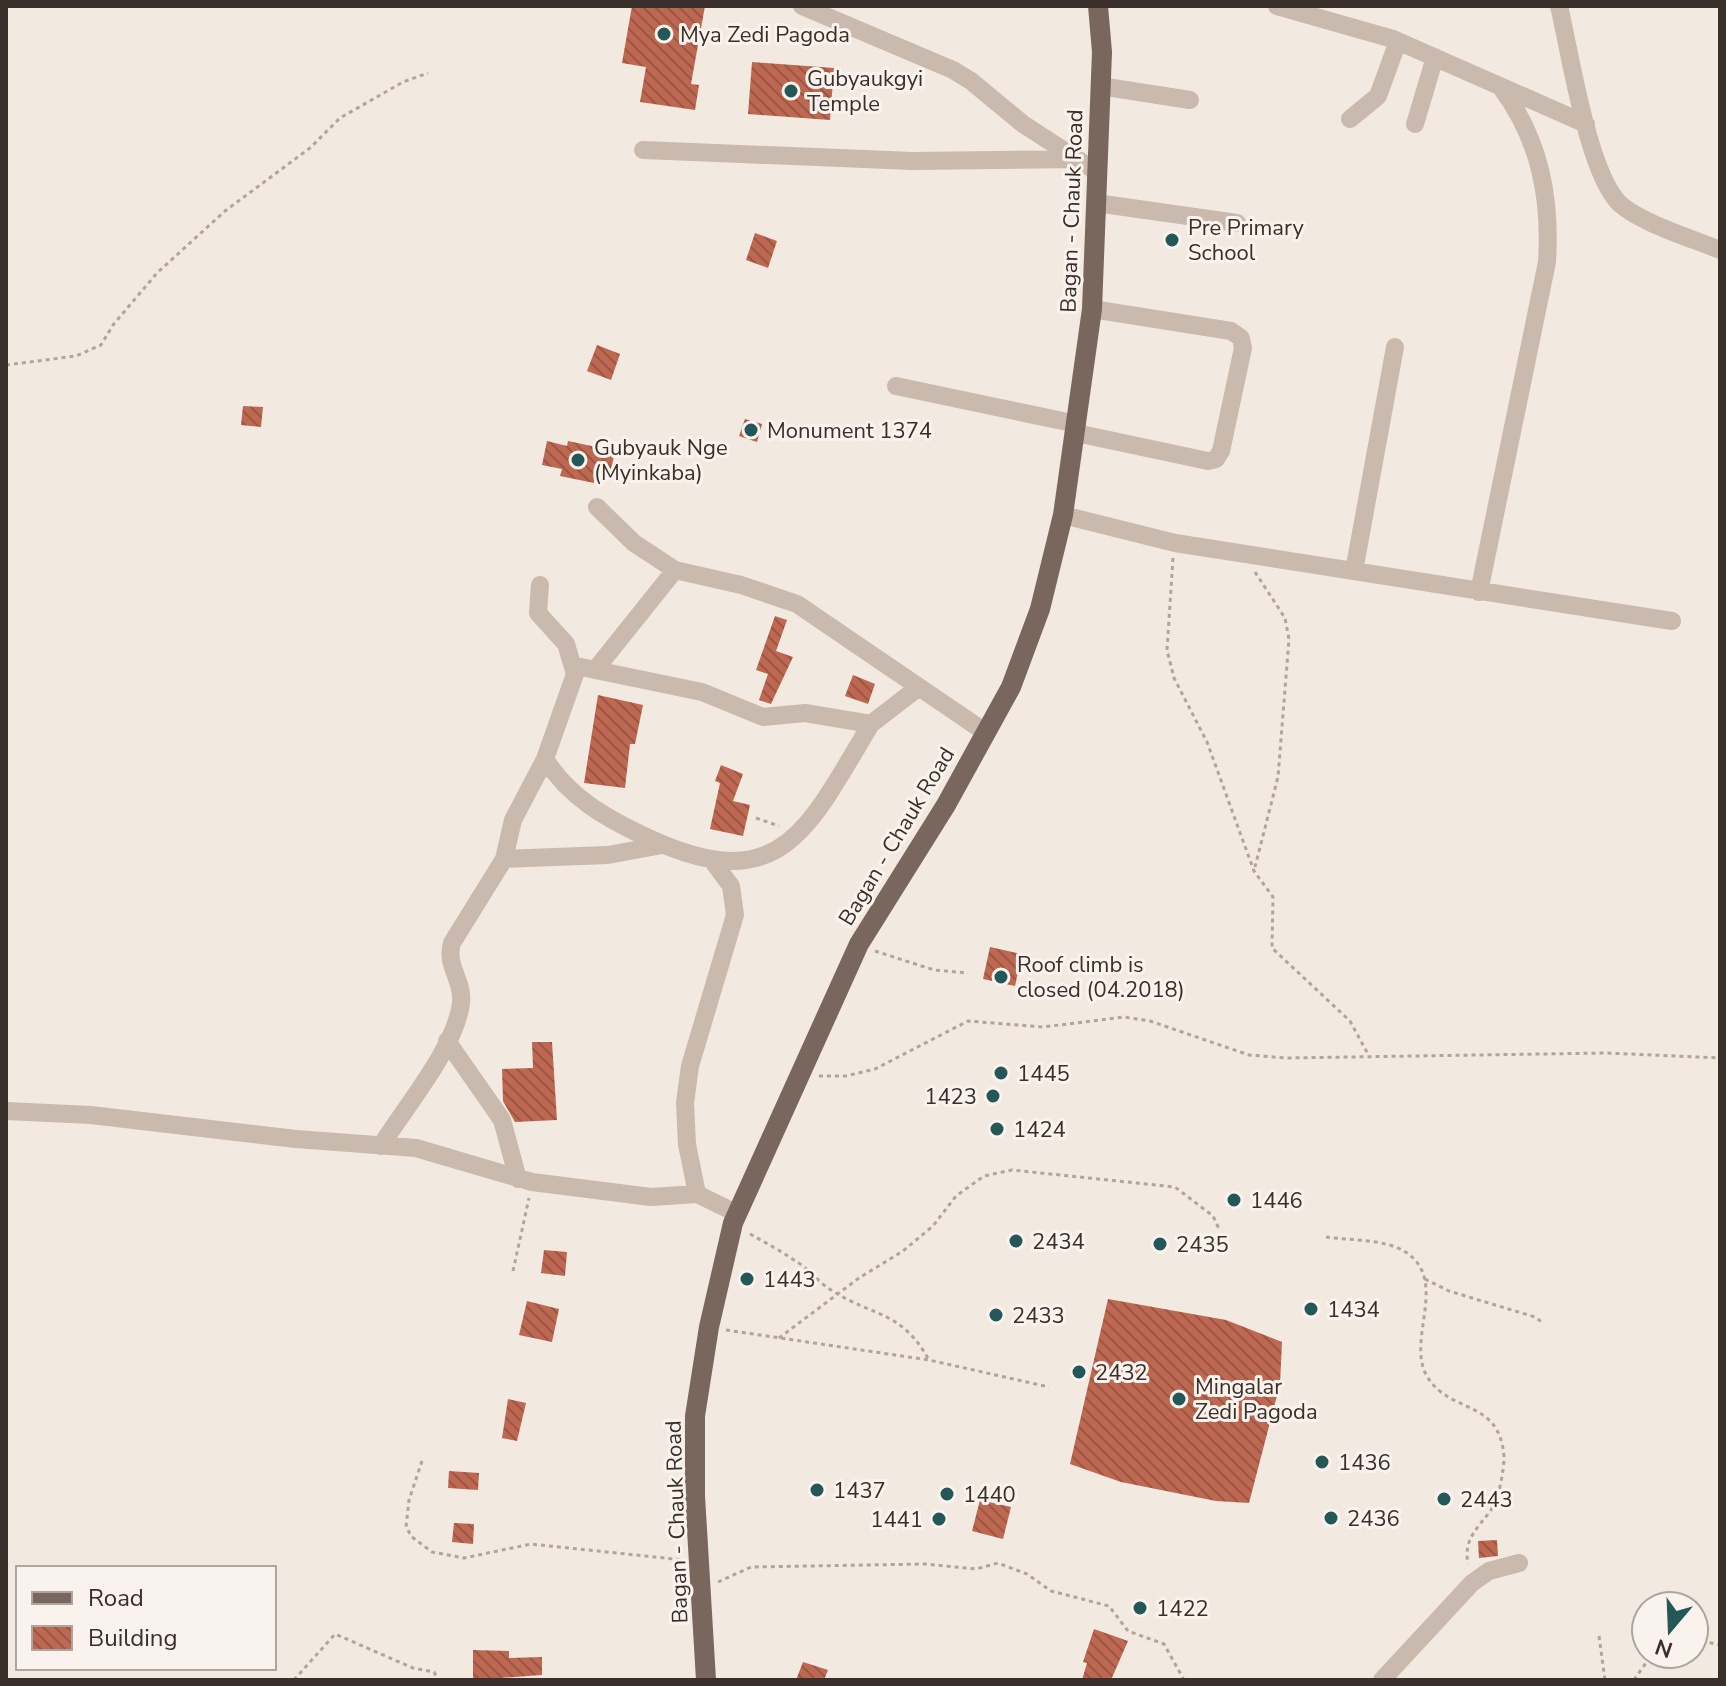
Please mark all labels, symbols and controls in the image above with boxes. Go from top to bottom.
place label: Mya Zedi Pagoda [680,20,850,50]
marker: Mya Zedi Pagoda [655,25,673,43]
place label: Gubyaukgyi Temple [807,64,923,119]
marker: Gubyaukgyi Temple [782,82,800,100]
street label: Bagan - Chauk Road [1053,109,1091,313]
place label: Pre Primary School [1188,213,1305,268]
marker: Pre Primary School [1163,231,1181,249]
place label: Monument 1374 [767,416,932,446]
marker: Monument 1374 [742,421,760,439]
place label: Gubyauk Nge (Myinkaba) [594,433,728,488]
marker: Gubyauk Nge (Myinkaba) [569,451,587,469]
street label: Bagan - Chauk Road [832,742,962,931]
place label: Roof climb is closed (04.2018) [1017,950,1185,1005]
marker: Roof climb is closed (04.2018) [992,968,1010,986]
place label: 1445 [1017,1059,1070,1089]
marker: 1445 [992,1064,1010,1082]
place label: 1423 [924,1082,977,1112]
marker: 1423 [984,1087,1002,1105]
place label: 1424 [1013,1115,1066,1145]
marker: 1424 [988,1120,1006,1138]
place label: 1446 [1250,1186,1303,1216]
marker: 1446 [1225,1191,1243,1209]
place label: 2434 [1032,1227,1085,1257]
place label: 2435 [1176,1230,1229,1260]
marker: 2434 [1007,1232,1025,1250]
marker: 2435 [1151,1235,1169,1253]
place label: 1443 [763,1265,816,1295]
marker: 1443 [738,1270,756,1288]
place label: 1434 [1327,1295,1380,1325]
marker: 1434 [1302,1300,1320,1318]
place label: 2433 [1012,1301,1065,1331]
marker: 2433 [987,1306,1005,1324]
place label: 2432 [1095,1358,1148,1388]
marker: 2432 [1070,1363,1088,1381]
place label: Mingalar Zedi Pagoda [1195,1372,1318,1427]
marker: Mingalar Zedi Pagoda [1170,1390,1188,1408]
street label: Bagan - Chauk Road [658,1420,696,1624]
place label: 1436 [1338,1448,1391,1478]
marker: 1436 [1313,1453,1331,1471]
place label: 1437 [833,1476,886,1506]
place label: 1440 [963,1480,1016,1510]
marker: 1437 [808,1481,826,1499]
marker: 1440 [938,1485,956,1503]
place label: 2443 [1460,1485,1513,1515]
marker: 2443 [1435,1490,1453,1508]
place label: 2436 [1347,1504,1400,1534]
place label: 1441 [870,1505,923,1535]
marker: 2436 [1322,1509,1340,1527]
marker: 1441 [930,1510,948,1528]
legend [16,1566,276,1670]
text: Road [88,1582,144,1614]
north arrow [1630,1590,1710,1670]
place label: 1422 [1156,1594,1209,1624]
marker: 1422 [1131,1599,1149,1617]
text: Building [88,1622,178,1654]
text: N [1651,1631,1676,1665]

